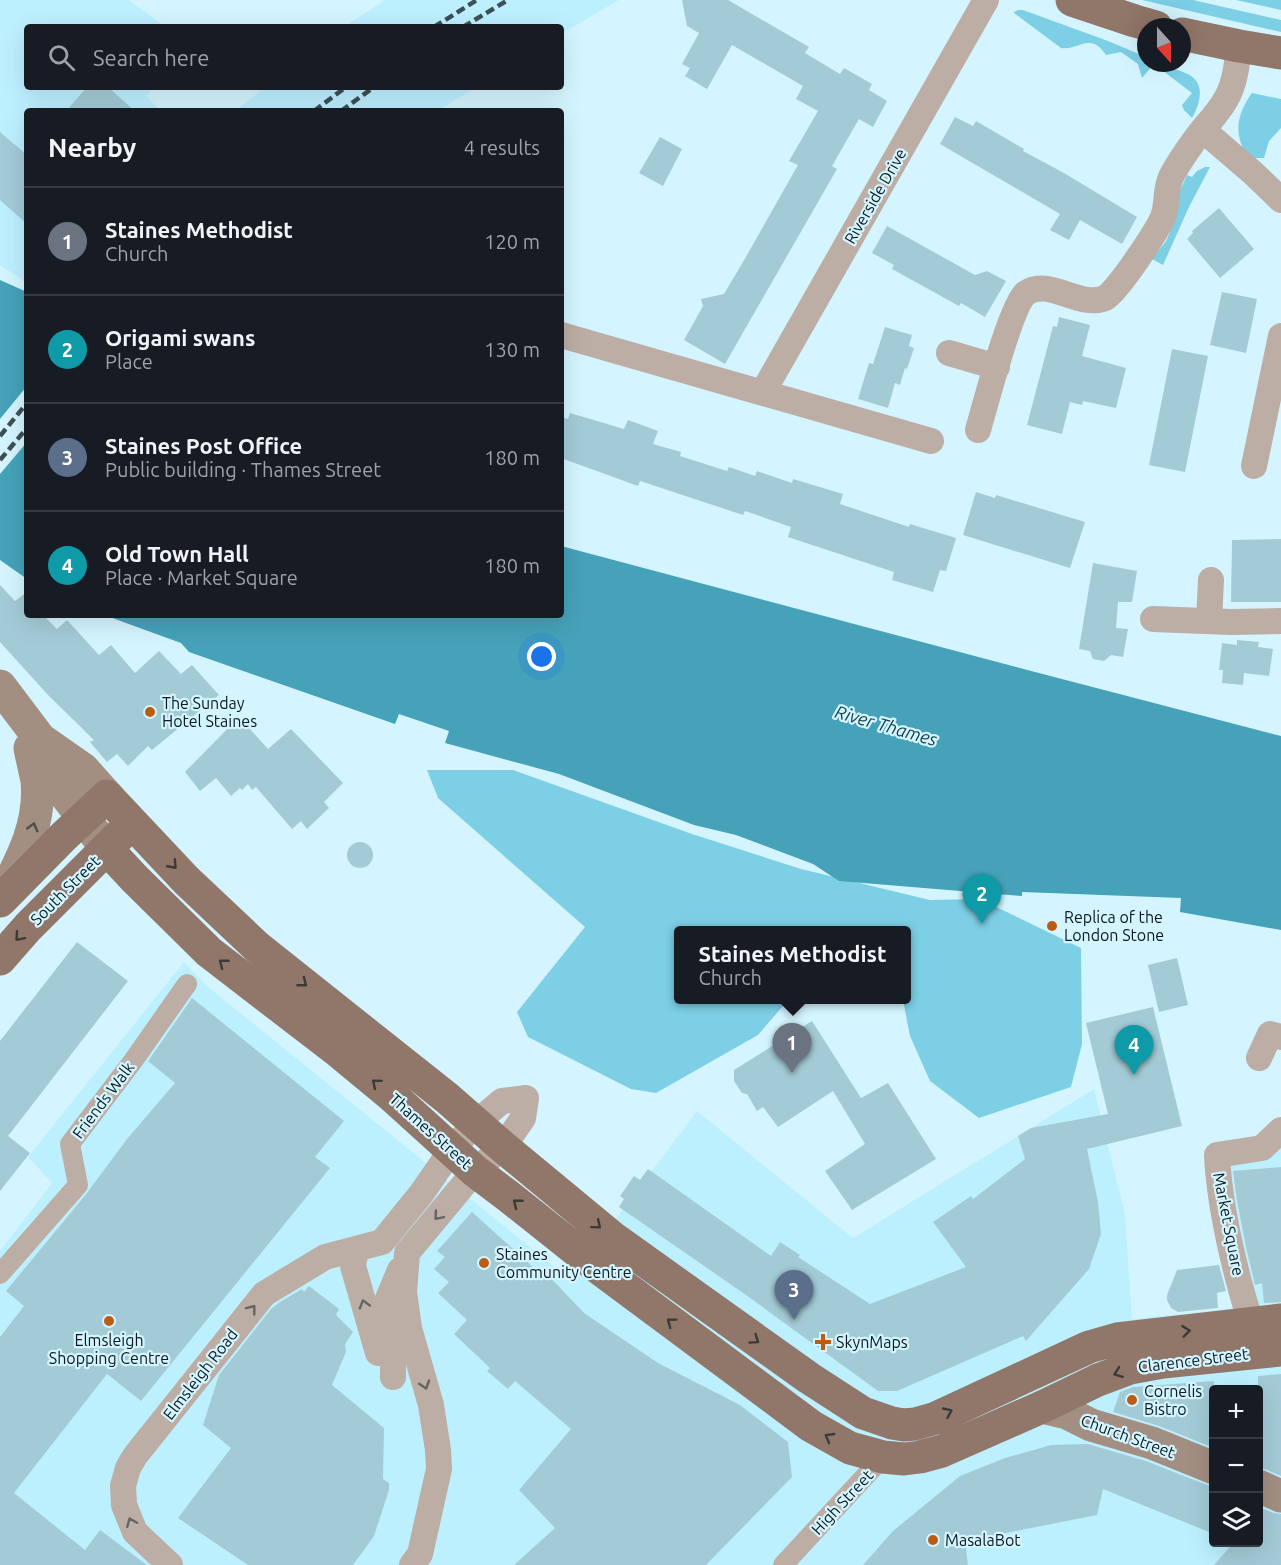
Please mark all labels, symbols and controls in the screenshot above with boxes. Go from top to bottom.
north arrow [1137,18,1191,72]
search box [24,24,564,90]
icon: search [45,41,78,74]
text: Search here [93,45,209,70]
text: Nearby [48,133,136,162]
text: 4 results [464,136,540,159]
street label: Riverside Drive [840,145,910,247]
text: Staines Methodist [105,217,293,242]
text: 1 [62,230,73,253]
text: 120 m [484,230,540,253]
text: Church [105,242,168,265]
text: Origami swans [105,325,255,350]
text: 2 [62,338,73,361]
text: 130 m [484,338,540,361]
text: Place [105,350,153,373]
text: Staines Post Office [105,433,302,458]
text: 3 [62,446,73,469]
text: 180 m [484,446,540,469]
text: Public building · Thames Street [105,458,381,481]
text: Old Town Hall [105,541,249,566]
text: 4 [62,554,73,577]
text: 180 m [484,554,540,577]
text: Place · Market Square [105,566,298,589]
your location [527,642,556,671]
place label: The Sunday Hotel Staines [162,694,257,730]
water label: River Thames [833,701,940,749]
marker: The Sunday Hotel Staines [143,705,157,719]
one-way arrow [26,823,38,833]
street label: South Street [27,851,104,928]
one-way arrow [166,858,177,869]
pin: 2 [962,874,1002,924]
place label: Replica of the London Stone [1064,908,1164,944]
marker: Replica of the London Stone [1045,919,1059,933]
popup [674,926,911,1004]
one-way arrow [15,931,26,941]
text: Staines Methodist [699,941,886,966]
one-way arrow [218,959,229,970]
text: Church [699,966,762,989]
one-way arrow [296,976,307,987]
pin: 1 [772,1024,812,1073]
pin: 4 [1114,1026,1154,1075]
street label: Friends Walk [68,1058,138,1142]
one-way arrow [372,1079,383,1090]
street label: Thames Street [386,1089,476,1173]
street label: Market Square [1210,1171,1248,1277]
one-way arrow [513,1199,524,1210]
one-way arrow [434,1209,445,1220]
one-way arrow [590,1218,601,1229]
place label: Staines Community Centre [496,1245,632,1281]
marker: Staines Community Centre [477,1256,491,1270]
pin: 3 [774,1270,814,1320]
one-way arrow [359,1299,371,1310]
one-way arrow [245,1305,256,1316]
marker: Elmsleigh Shopping Centre [102,1314,116,1328]
one-way arrow [666,1318,677,1329]
street label: Elmsleigh Road [159,1325,241,1423]
one-way arrow [1182,1325,1191,1338]
place label: Elmsleigh Shopping Centre [49,1331,169,1367]
one-way arrow [748,1332,759,1343]
marker: SkynMaps [814,1333,832,1351]
place label: SkynMaps [836,1333,908,1351]
street label: Clarence Street [1137,1344,1250,1376]
one-way arrow [1113,1365,1124,1378]
one-way arrow [417,1379,430,1390]
place label: Cornelis Bistro [1144,1382,1202,1418]
map controls [1209,1385,1263,1547]
button: + [1209,1385,1263,1439]
marker: Cornelis Bistro [1125,1393,1139,1407]
one-way arrow [942,1408,953,1420]
street label: Church Street [1078,1411,1178,1462]
one-way arrow [824,1432,835,1444]
button: − [1209,1439,1263,1493]
street label: High Street [808,1465,877,1538]
button: layers [1209,1493,1263,1547]
one-way arrow [126,1518,138,1529]
place label: MasalaBot [945,1531,1021,1549]
marker: MasalaBot [926,1533,940,1547]

